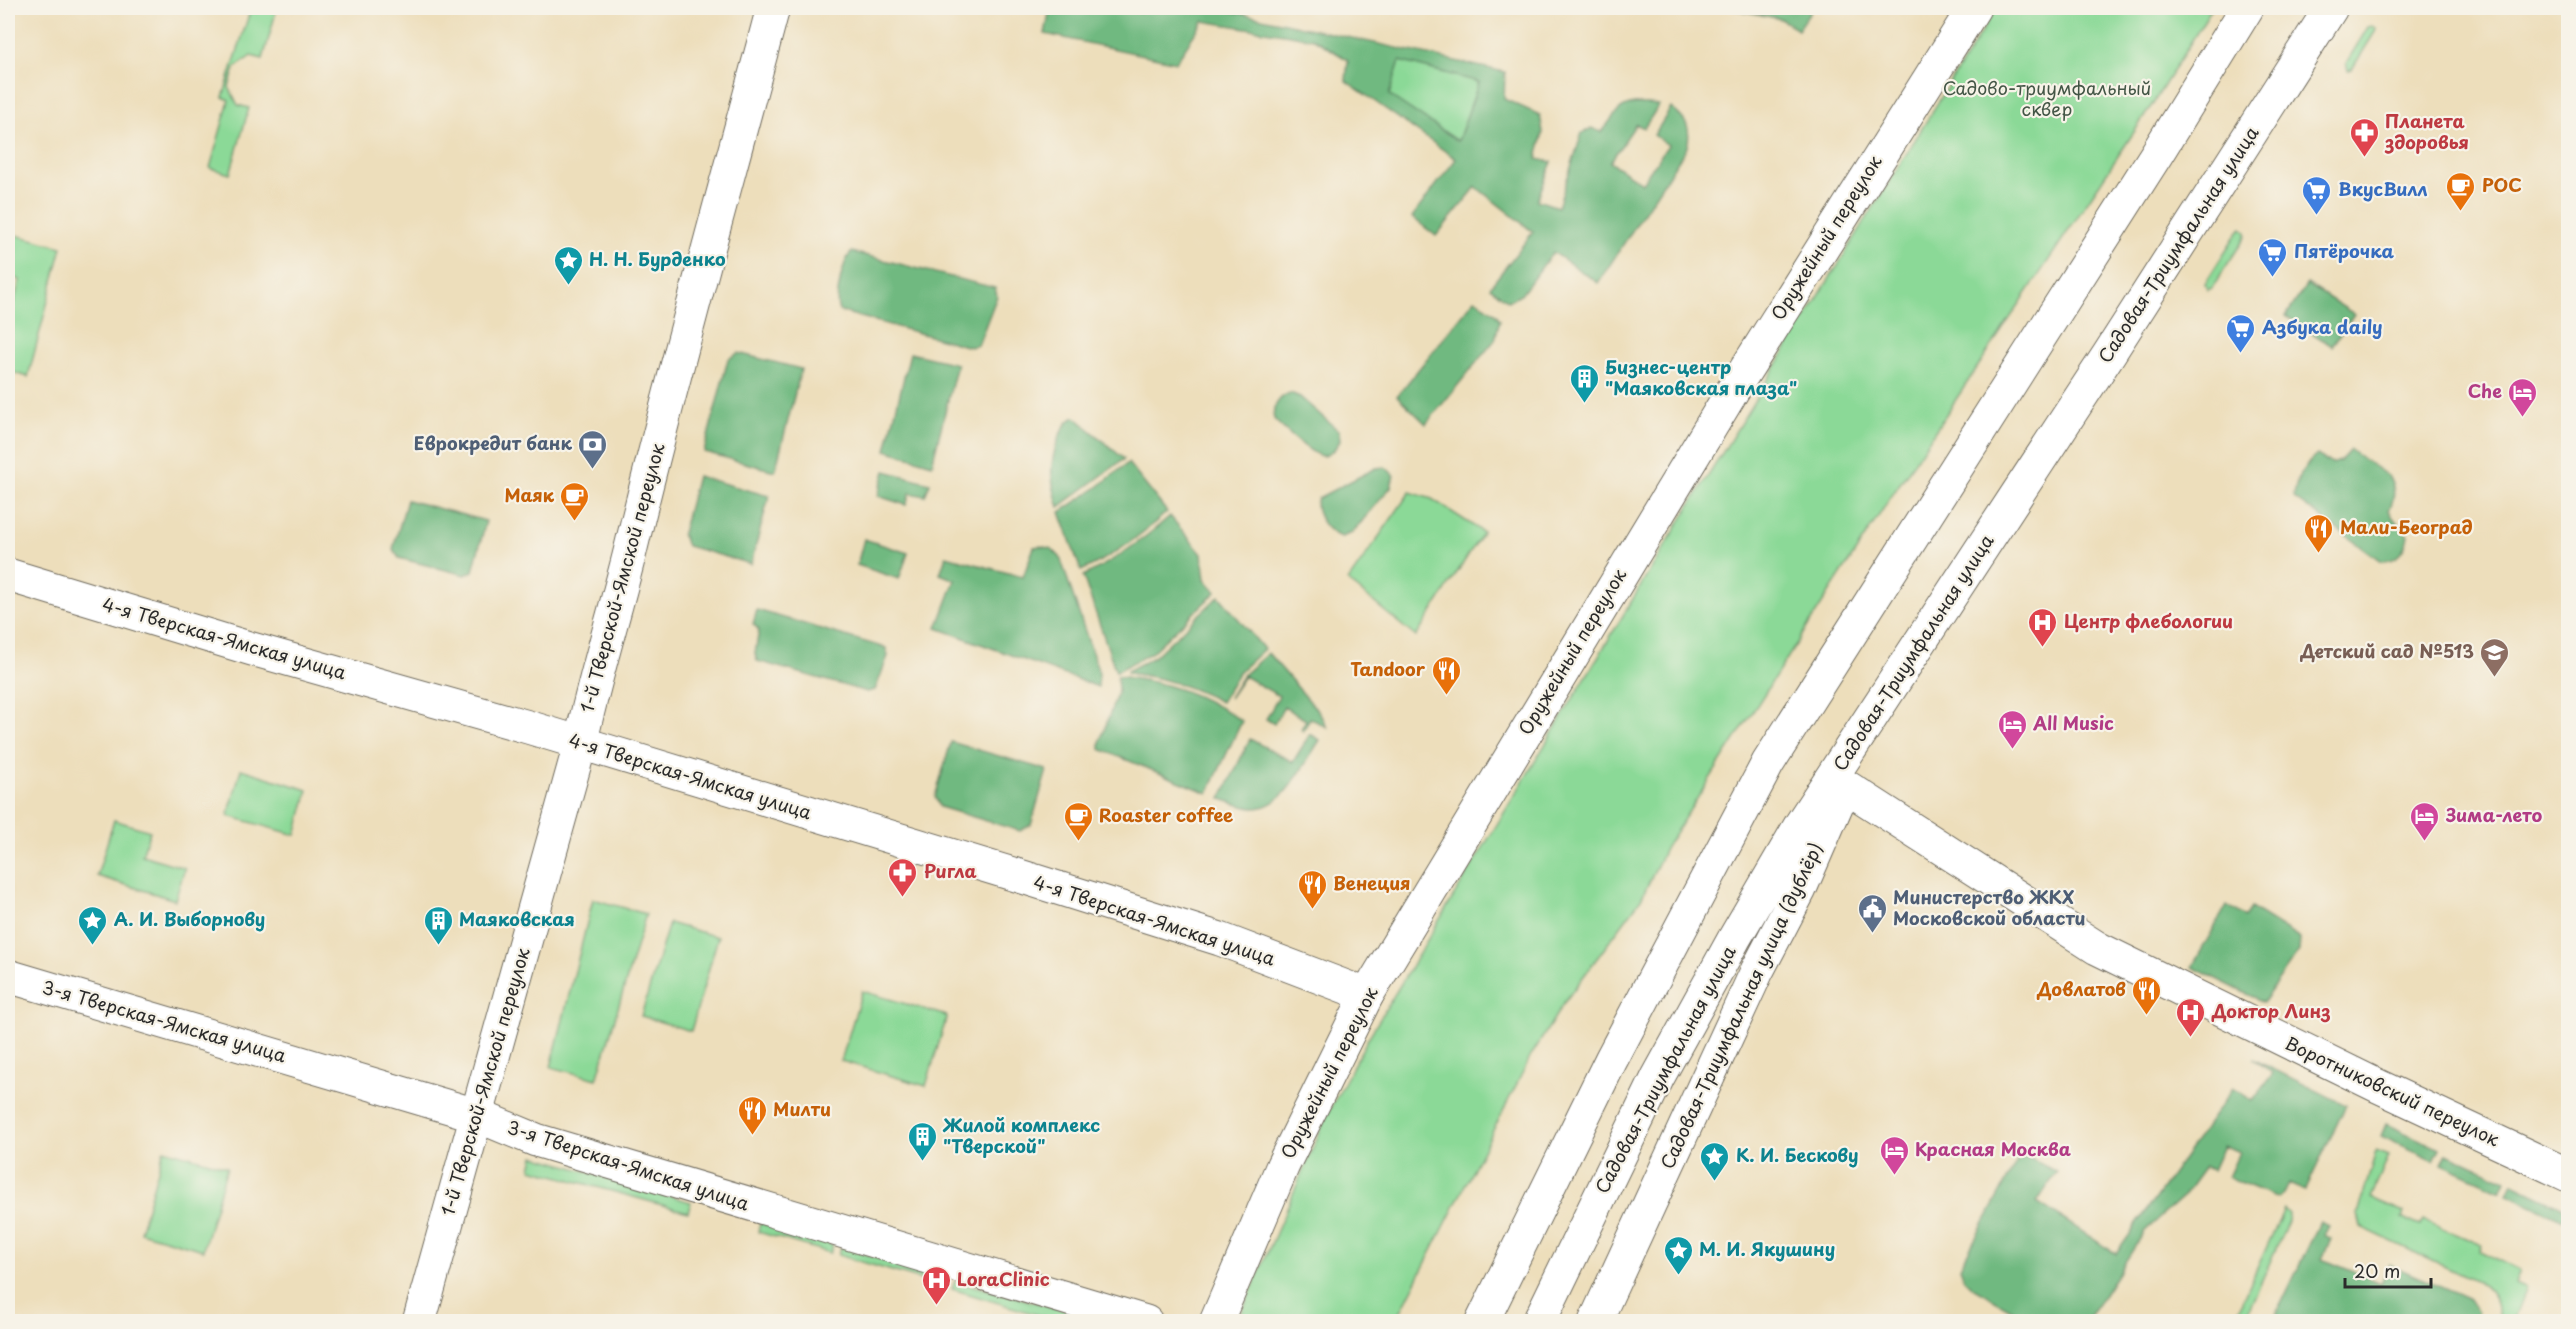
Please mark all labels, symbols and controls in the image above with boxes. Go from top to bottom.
park label: Садово-триумфальный сквер [1943,74,2151,122]
place label: Планета здоровья [2384,107,2469,155]
pharmacy icon: Планета здоровья [2348,116,2380,158]
street label: Садовая-Триумфальная улица [2091,120,2265,368]
street label: Оружейный переулок [1764,149,1888,325]
cafe icon: РОС [2445,170,2477,212]
place label: РОС [2482,171,2522,198]
supermarket icon: ВкусВилл [2301,174,2333,216]
place label: ВкусВилл [2338,175,2427,202]
supermarket icon: Пятёрочка [2257,236,2289,278]
place label: Пятёрочка [2294,237,2395,264]
place icon: Н. Н. Бурденко [552,244,584,286]
place label: Н. Н. Бурденко [589,245,726,272]
supermarket icon: Азбука daily [2225,312,2257,354]
place label: Азбука daily [2262,313,2383,340]
place label: Бизнес-центр "Маяковская плаза" [1605,353,1797,401]
building icon: Бизнес-центр "Маяковская плаза" [1568,362,1600,404]
hotel icon: Che [2507,376,2539,418]
place label: Che [2468,377,2502,404]
bank icon: Еврокредит банк [577,428,609,470]
place label: Еврокредит банк [414,429,573,456]
street label: 1-й Тверской-Ямской переулок [573,440,671,715]
cafe icon: Маяк [559,480,591,522]
place label: Маяк [504,481,555,508]
restaurant icon: Мали-Београд [2303,512,2335,554]
place label: Мали-Београд [2340,513,2473,540]
street label: Садовая-Триумфальная улица [1826,528,2000,776]
street label: Оружейный переулок [1511,563,1632,740]
street label: 4-я Тверская-Ямская улица [99,590,350,686]
hospital icon: Центр флебологии [2027,606,2059,648]
place label: Центр флебологии [2064,607,2233,634]
school or university icon: Детский сад №513 [2479,636,2511,678]
place label: Детский сад №513 [2299,637,2474,664]
restaurant icon: Tandoor [1430,654,1462,696]
place label: Tandoor [1350,655,1426,682]
hotel icon: All Music [1996,708,2028,750]
place label: All Music [2032,709,2114,736]
street label: 4-я Тверская-Ямская улица [566,726,816,826]
cafe icon: Roaster coffee [1062,800,1094,842]
hotel icon: Зима-лето [2409,800,2441,842]
place label: Roaster coffee [1099,801,1233,828]
place label: Зима-лето [2445,801,2542,828]
street label: Садовая-Триумфальная улица (дублёр) [1656,839,1828,1173]
pharmacy icon: Ригла [887,856,919,898]
place label: Ригла [924,857,977,884]
street label: 4-я Тверская-Ямская улица [1030,868,1279,972]
restaurant icon: Венеция [1296,868,1328,910]
place label: Венеция [1333,869,1410,896]
place label: Министерство ЖКХ Московской области [1893,883,2086,931]
public building icon: Министерство ЖКХ Московской области [1856,892,1888,934]
place icon: А. И. Выборнову [77,904,109,946]
building icon: Маяковская [422,904,454,946]
place label: А. И. Выборнову [114,905,265,932]
place label: Маяковская [459,905,575,932]
street label: Садовая-Триумфальная улица [1591,942,1741,1198]
street label: 1-й Тверской-Ямской переулок [433,944,536,1219]
street label: 3-я Тверская-Ямская улица [39,973,290,1069]
restaurant icon: Довлатов [2131,974,2163,1016]
place label: Довлатов [2036,975,2126,1002]
street label: Оружейный переулок [1274,981,1384,1163]
hospital icon: Доктор Линз [2175,996,2207,1038]
place label: Доктор Линз [2211,997,2331,1024]
street label: Воротниковский переулок [2281,1029,2504,1152]
restaurant icon: Милти [736,1094,768,1136]
place label: Милти [773,1095,831,1122]
place label: Жилой комплекс "Тверской" [942,1111,1100,1159]
street label: 3-я Тверская-Ямская улица [504,1113,753,1217]
building icon: Жилой комплекс "Тверской" [906,1120,938,1162]
hotel icon: Красная Москва [1878,1134,1910,1176]
place label: Красная Москва [1915,1135,2071,1162]
place icon: К. И. Бескову [1699,1140,1731,1182]
place label: К. И. Бескову [1736,1141,1858,1168]
place icon: М. И. Якушину [1662,1234,1694,1276]
place label: М. И. Якушину [1699,1235,1835,1262]
scale bar [2345,1251,2430,1289]
text: 20 m [2354,1257,2400,1284]
hospital icon: LoraClinic [920,1264,952,1306]
place label: LoraClinic [957,1265,1050,1292]

